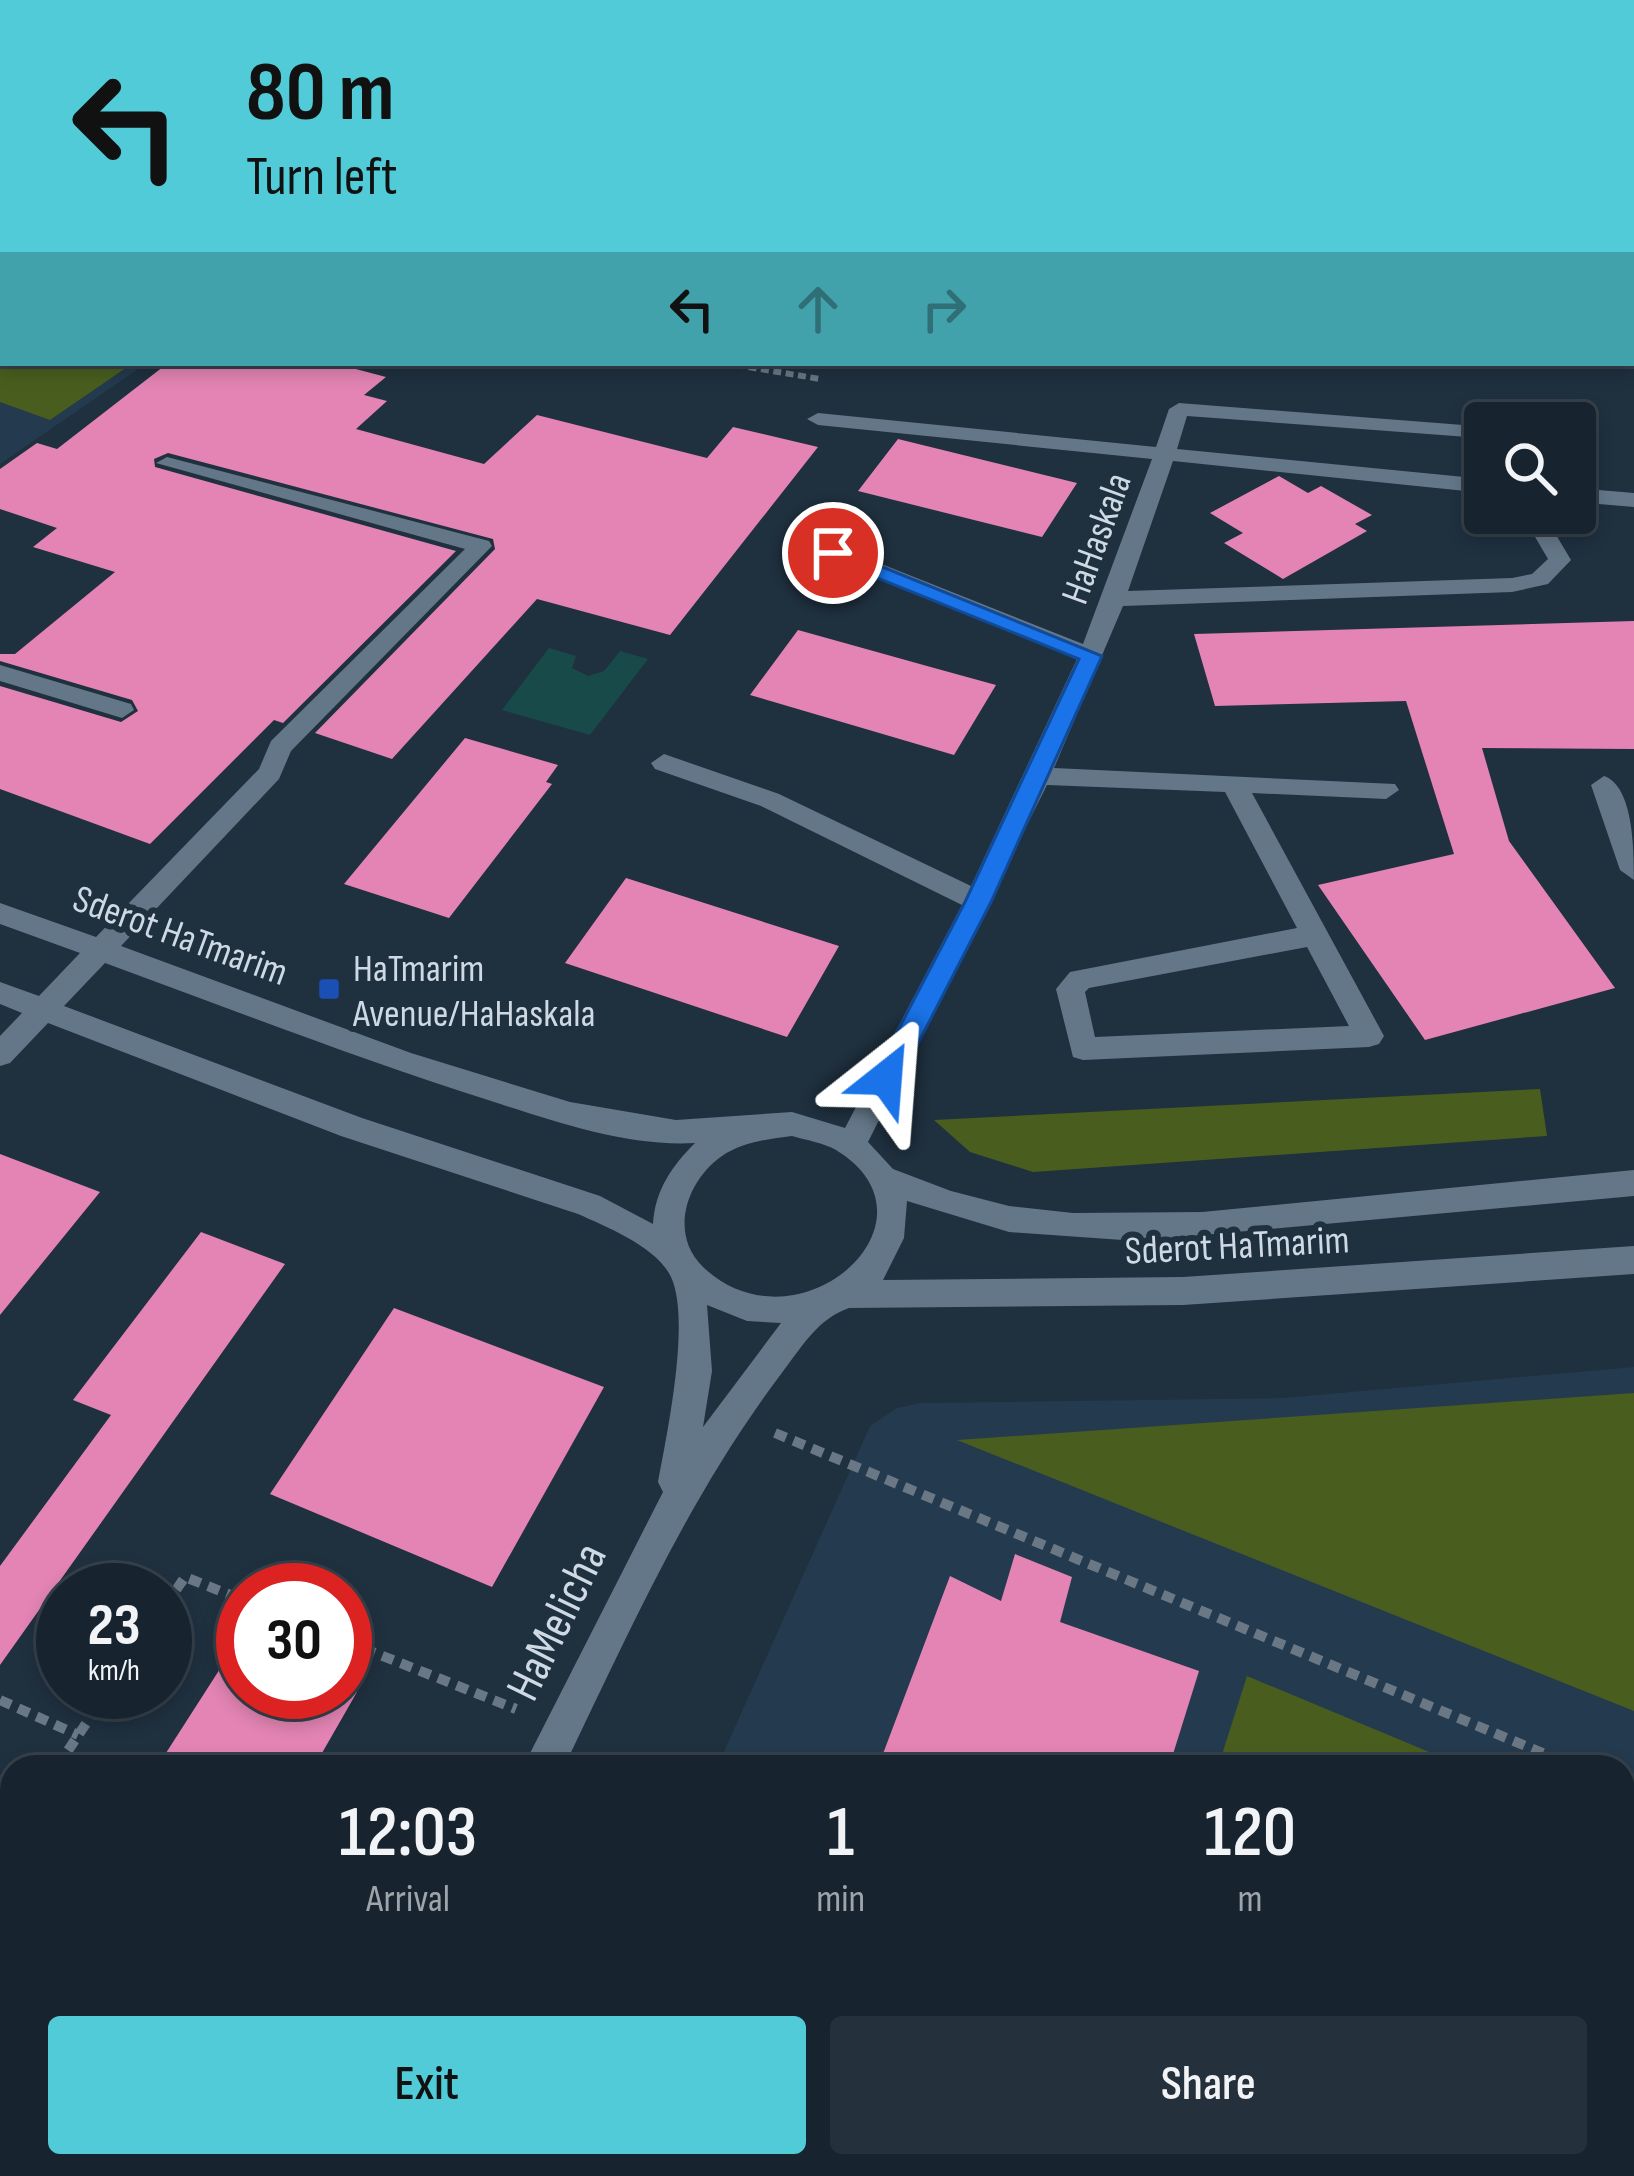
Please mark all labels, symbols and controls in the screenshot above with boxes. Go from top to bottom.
text: 80 m [246,43,394,144]
icon: left [48,48,204,204]
text: Turn left [246,145,398,210]
icon: left [659,276,725,342]
icon: ahead [785,276,851,342]
icon: right [911,276,977,342]
map controls [1464,402,1596,534]
button: search [1464,402,1596,534]
street label: HaHaskala [1052,467,1143,611]
pin [782,502,884,604]
icon: arrive [800,520,866,586]
street label: Sderot HaTmarim [66,876,294,997]
place label: HaTmarim Avenue/HaHaskala [352,946,596,1038]
marker: HaTmarim Avenue/HaHaskala [316,976,342,1002]
position arrow [823,1015,949,1141]
street label: Sderot HaTmarim [1124,1217,1351,1276]
street label: HaMelicha [495,1534,620,1710]
speed limit sign: 30 [216,1563,372,1719]
text: 23 [87,1590,141,1662]
text: km/h [88,1653,140,1689]
text: 12:03 [339,1790,477,1877]
text: 1 [827,1790,854,1877]
text: 120 [1204,1790,1296,1877]
text: Arrival [366,1876,450,1923]
text: min [816,1876,865,1923]
text: m [1238,1876,1263,1923]
button: Exit [48,2016,806,2154]
button: Share [830,2016,1587,2154]

